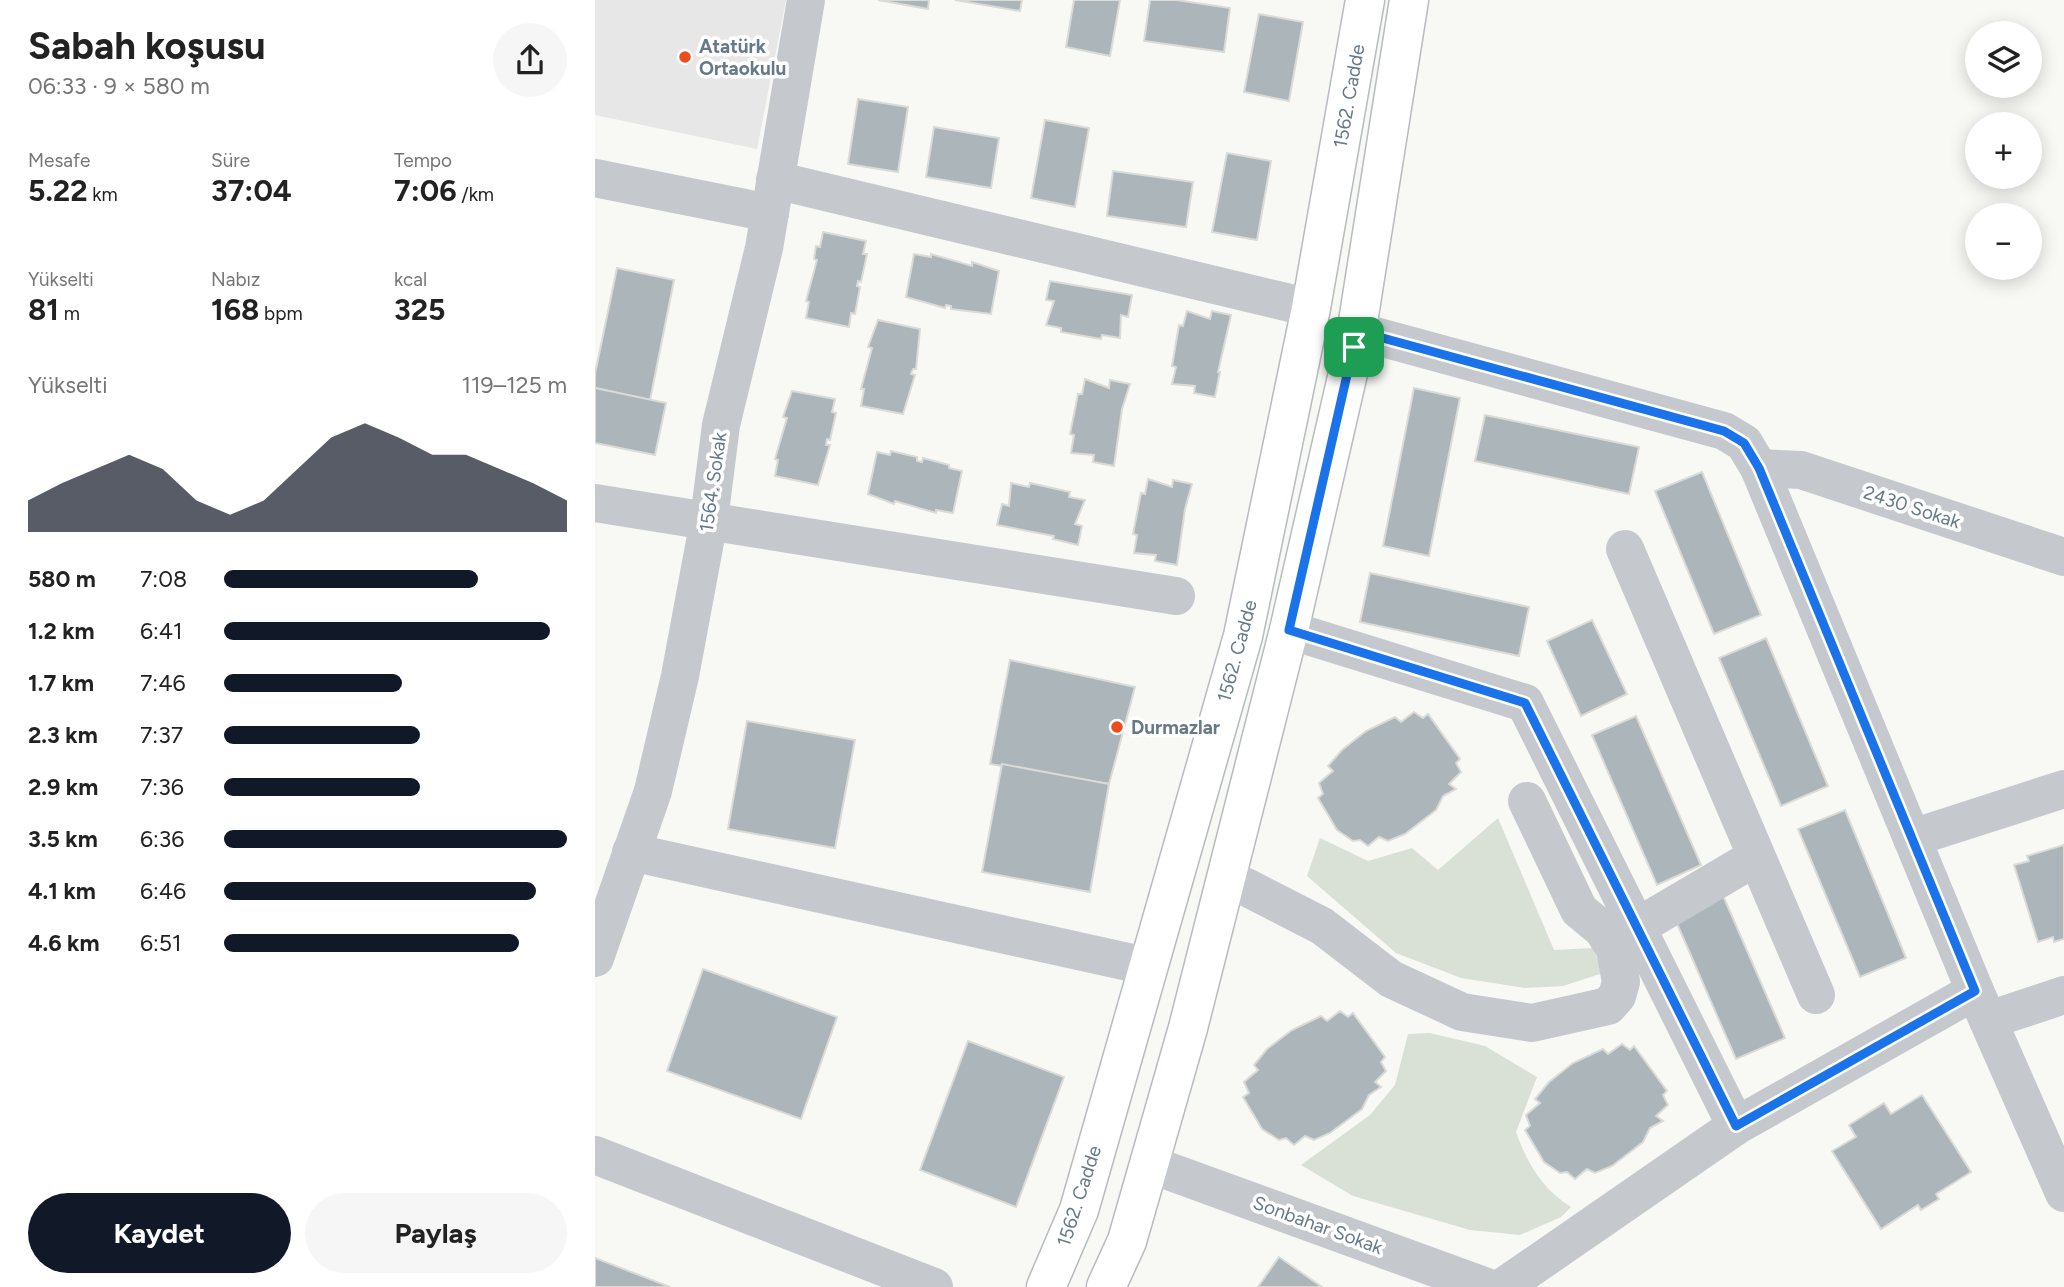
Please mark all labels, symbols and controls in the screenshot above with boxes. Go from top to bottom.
map controls [1965,21,2042,280]
button: layers [1965,21,2042,98]
text: Sabah koşusu [28,23,266,69]
button: share [493,23,567,97]
place label: Atatürk Ortaokulu [699,35,786,80]
street label: 1562. Cadde [1329,42,1369,150]
marker: Atatürk Ortaokulu [677,49,693,65]
text: 06:33 · 9 × 580 m [28,72,210,100]
button: + [1965,112,2042,189]
text: Mesafe [28,149,90,172]
text: Süre [211,149,250,172]
text: Tempo [394,149,452,172]
text: 5.22 [28,172,88,209]
text: 37:04 [211,172,292,209]
text: 7:06 [394,172,457,209]
text: km [88,183,118,206]
text: /km [457,183,494,206]
button: − [1965,203,2042,280]
text: Yükselti [28,268,94,291]
text: Nabız [211,268,260,291]
text: kcal [394,268,427,291]
text: 81 [28,291,59,328]
text: 168 [211,291,259,328]
text: 325 [394,291,445,328]
text: m [59,302,80,325]
text: bpm [259,302,303,325]
pin [1324,317,1384,377]
icon: arrive [1335,328,1373,366]
text: Yükselti [28,371,108,399]
text: 119–125 m [461,371,567,399]
street label: 1564. Sokak [695,430,731,533]
street label: 2430 Sokak [1861,481,1964,534]
text: 580 m [28,565,96,593]
text: 7:08 [140,565,187,593]
street label: 1562. Cadde [1212,597,1262,705]
text: 1.2 km [28,617,95,645]
text: 6:41 [140,617,183,645]
text: 1.7 km [28,669,94,697]
text: 7:46 [140,669,185,697]
place label: Durmazlar [1131,716,1220,739]
marker: Durmazlar [1109,719,1125,735]
text: 2.3 km [28,721,98,749]
text: 7:37 [140,721,183,749]
text: 2.9 km [28,773,98,801]
text: 7:36 [140,773,184,801]
text: 3.5 km [28,825,98,853]
text: 6:36 [140,825,184,853]
text: 4.1 km [28,877,96,905]
text: 6:46 [140,877,186,905]
text: 4.6 km [28,929,100,957]
text: 6:51 [140,929,182,957]
street label: 1562. Cadde [1052,1143,1106,1249]
street label: Sonbahar Sokak [1250,1191,1387,1259]
button: Kaydet [28,1193,291,1273]
button: Paylaş [305,1193,567,1273]

